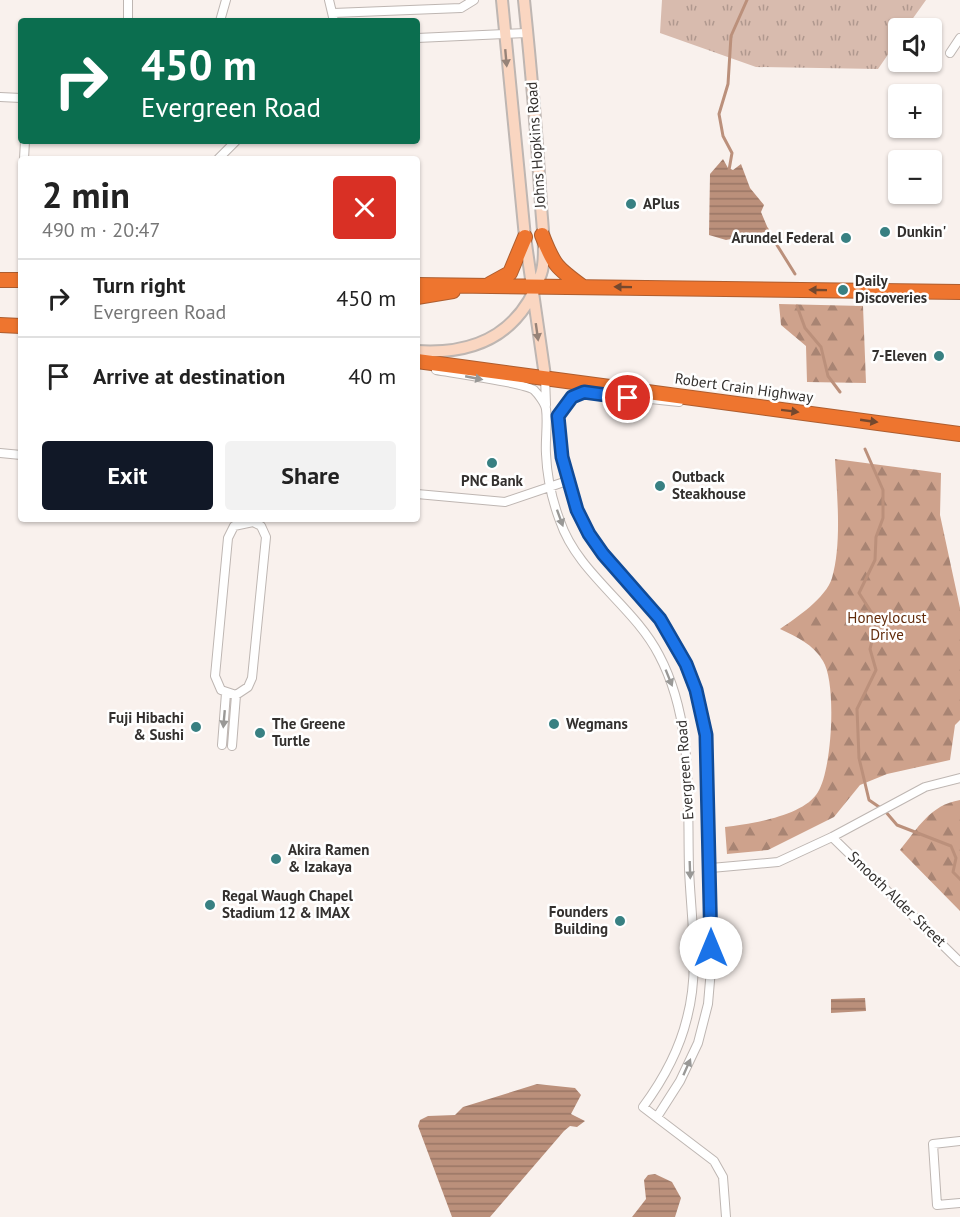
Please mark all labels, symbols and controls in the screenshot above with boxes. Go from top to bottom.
map controls [888,18,942,204]
button: sound [888,18,942,72]
text: 450 m [141,37,257,92]
icon: right [42,42,120,120]
one-way arrow [501,49,511,68]
street label: Johns Hopkins Road [522,81,549,210]
button: + [888,84,942,138]
text: Evergreen Road [141,90,321,124]
button: − [888,150,942,204]
text: 2 min [42,171,130,218]
button: close [333,176,396,239]
place label: APlus [643,194,679,213]
marker: APlus [624,197,638,211]
text: 490 m · 20:47 [42,217,160,243]
place label: Dunkin' [897,222,947,241]
marker: Dunkin' [878,225,892,239]
place label: Arundel Federal [731,228,835,247]
marker: Arundel Federal [839,231,853,245]
text: Turn right [93,271,185,299]
place label: Daily Discoveries [855,271,927,307]
icon: right [42,282,75,315]
one-way arrow [613,282,632,292]
marker: Daily Discoveries [836,283,850,297]
text: 450 m [336,284,396,312]
one-way arrow [808,285,827,295]
text: Evergreen Road [93,299,226,325]
one-way arrow [533,323,542,342]
place label: 7-Eleven [872,346,927,365]
marker: 7-Eleven [932,349,946,363]
icon: arrive [42,360,75,393]
text: Arrive at destination [93,362,285,390]
text: 40 m [348,362,396,390]
street label: Robert Crain Highway [674,368,814,407]
pin [602,372,653,423]
one-way arrow [465,374,484,383]
icon: arrive [611,381,644,414]
one-way arrow [781,406,800,415]
one-way arrow [860,417,879,426]
button: Exit [42,441,213,510]
button: Share [225,441,396,510]
marker: PNC Bank [485,456,499,470]
place label: Outback Steakhouse [672,467,746,503]
place label: PNC Bank [461,471,524,490]
marker: Outback Steakhouse [653,479,667,493]
one-way arrow [555,510,565,528]
park label: Honeylocust Drive [847,608,927,644]
one-way arrow [665,669,674,687]
place label: Fuji Hibachi & Sushi [108,708,184,744]
one-way arrow [219,710,229,729]
place label: The Greene Turtle [272,714,346,750]
place label: Wegmans [566,714,628,733]
marker: Wegmans [547,717,561,731]
street label: Evergreen Road [672,719,697,821]
marker: Fuji Hibachi & Sushi [189,720,203,734]
marker: The Greene Turtle [253,726,267,740]
place label: Akira Ramen & Izakaya [288,840,369,876]
street label: Smooth Alder Street [844,847,950,950]
marker: Akira Ramen & Izakaya [269,852,283,866]
one-way arrow [685,861,694,880]
place label: Regal Waugh Chapel Stadium 12 & IMAX [222,886,353,922]
marker: Regal Waugh Chapel Stadium 12 & IMAX [203,898,217,912]
place label: Founders Building [549,902,608,938]
marker: Founders Building [613,914,627,928]
position arrow [679,916,743,980]
one-way arrow [682,1058,692,1076]

